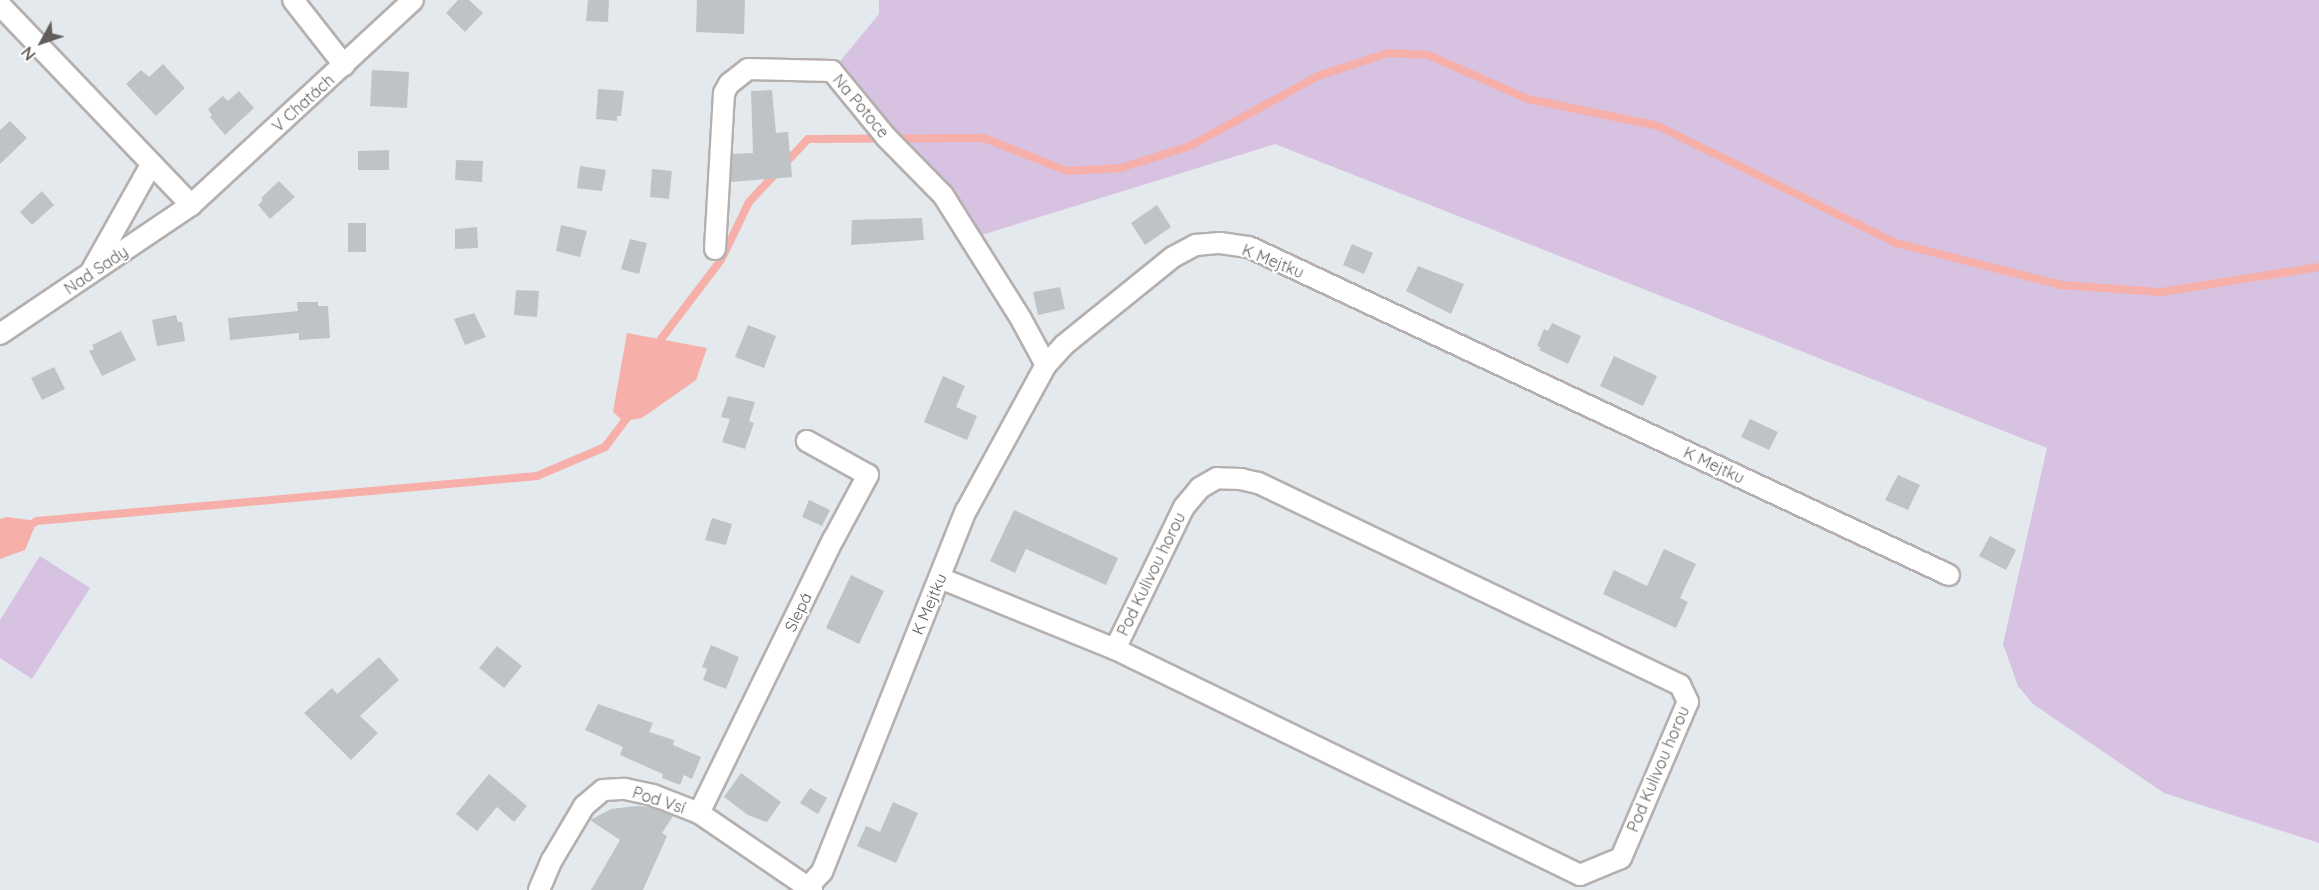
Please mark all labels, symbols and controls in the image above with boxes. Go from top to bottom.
north arrow [12,12,72,72]
text: N [17,43,40,65]
street label: V Chatách [268,70,338,136]
street label: Na Potoce [829,70,893,142]
street label: K Mejtku [1239,240,1307,282]
street label: Nad Sady [60,242,132,298]
street label: K Mejtku [1681,443,1747,487]
street label: Pod Kulivou horou [1113,509,1189,639]
street label: K Mejtku [908,570,950,638]
street label: Slepá [780,589,816,635]
street label: Pod Kulivou horou [1623,703,1693,835]
street label: Pod Vsí [630,782,688,818]

